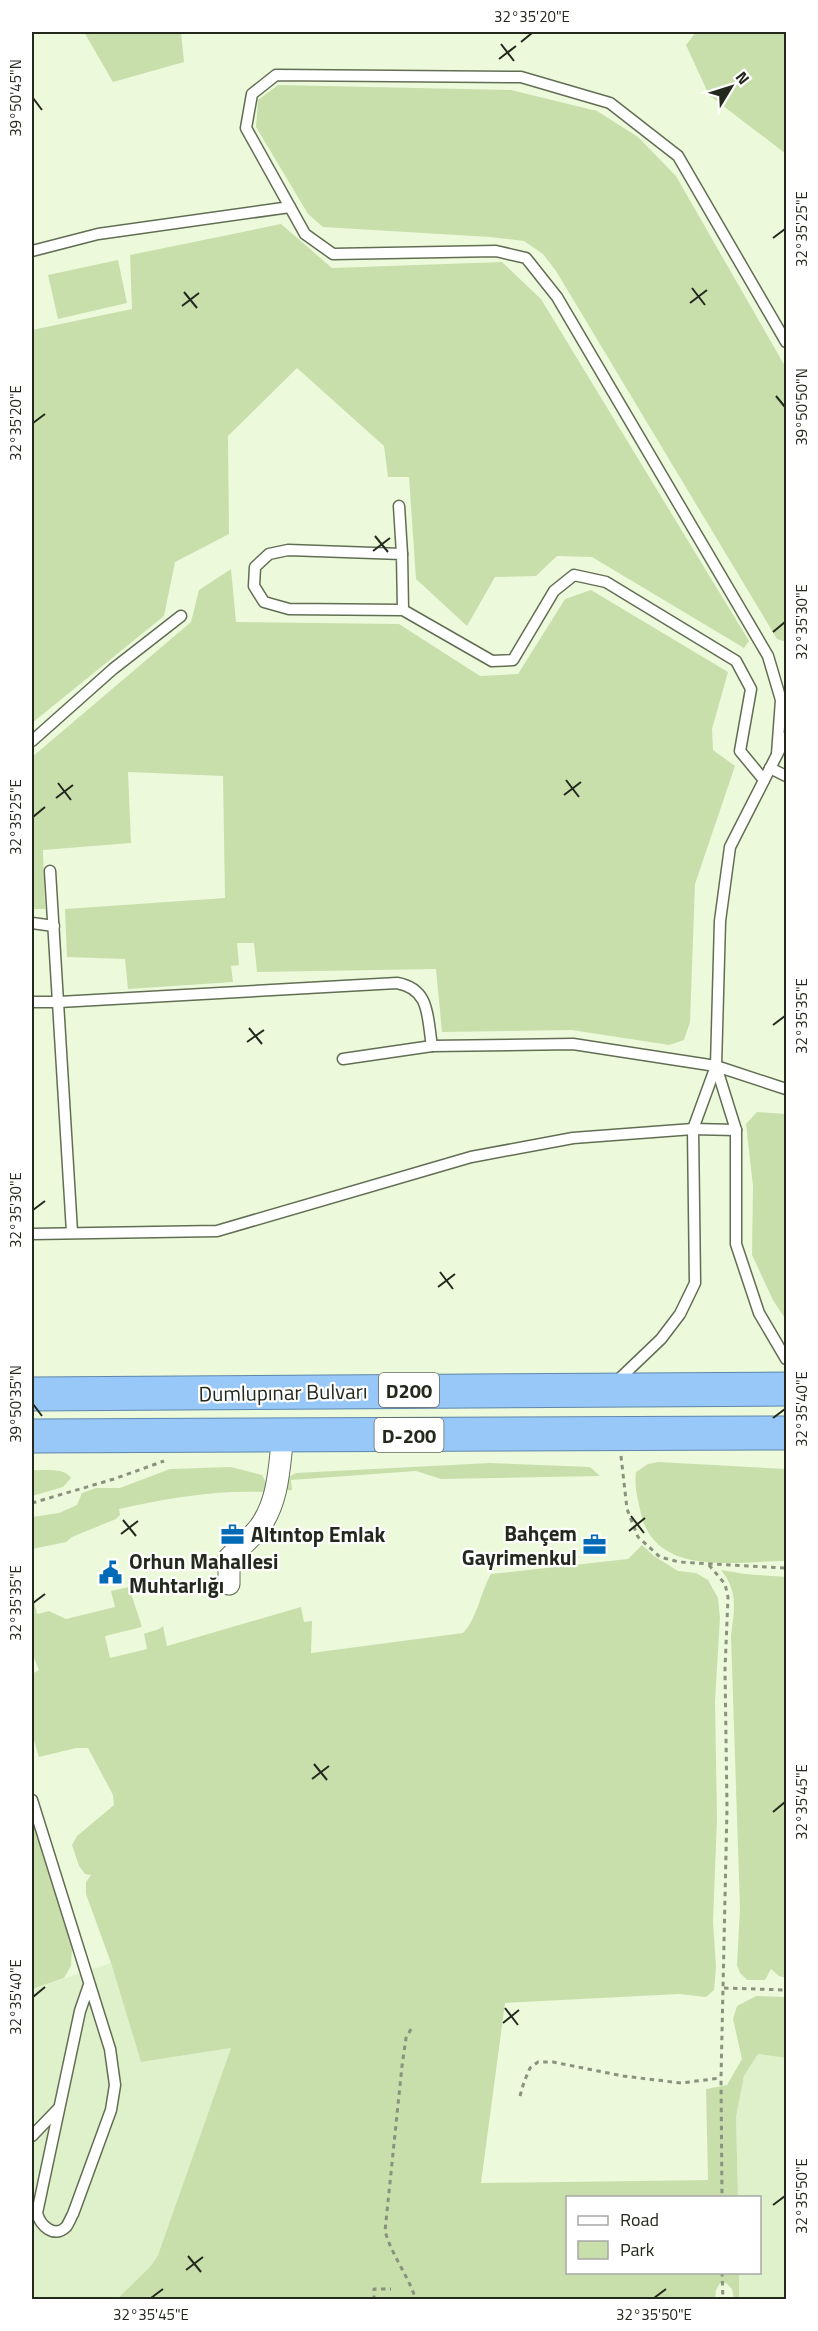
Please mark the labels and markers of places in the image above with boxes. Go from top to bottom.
place label: Bahçem Gayrimenkul [462,1517,577,1573]
place label: Altıntop Emlak [251,1518,386,1550]
office icon: Altıntop Emlak [220,1521,246,1547]
office icon: Bahçem Gayrimenkul [582,1532,608,1558]
place label: Orhun Mahallesi Muhtarlığı [129,1545,278,1601]
public building icon: Orhun Mahallesi Muhtarlığı [98,1560,124,1586]

